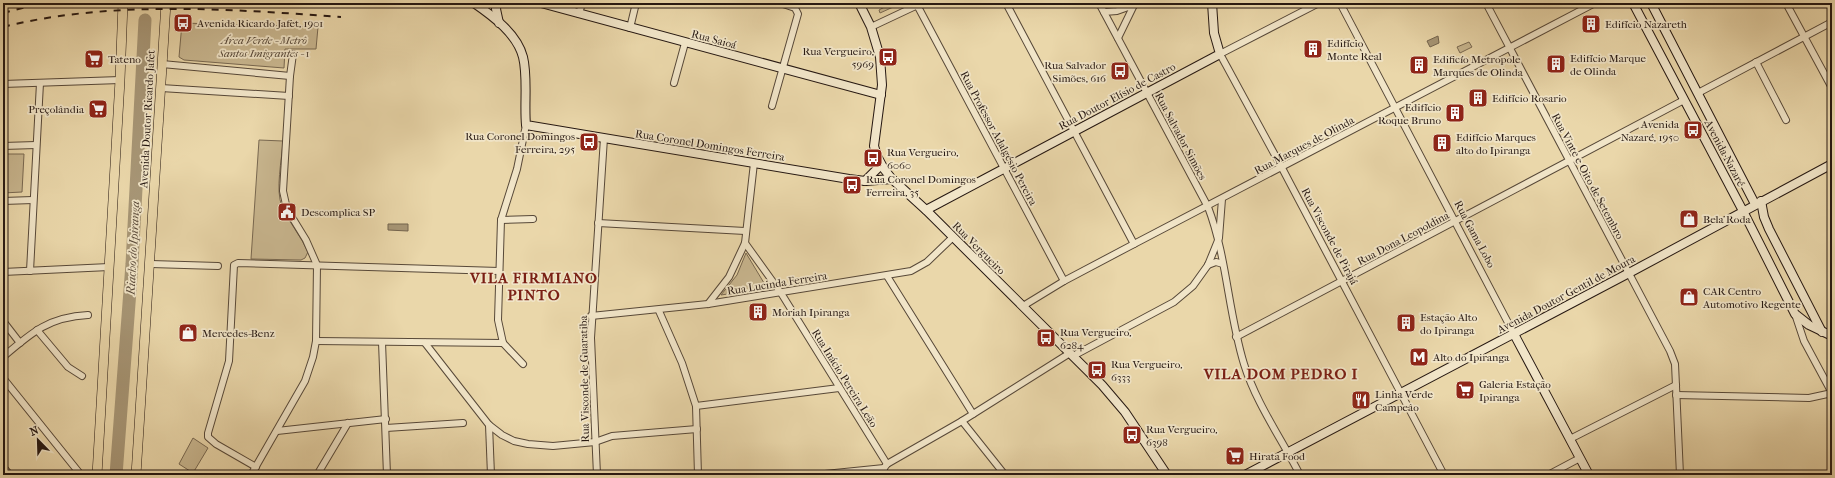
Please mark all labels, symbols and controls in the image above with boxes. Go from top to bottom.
bus stop icon: Avenida Ricardo Jafet, 1901 [172,12,194,34]
building icon: Edifício Nazareth [1580,13,1602,35]
place label: Avenida Ricardo Jafet, 1901 [196,17,323,30]
place label: Edifício Nazareth [1605,18,1688,31]
street label: Rua Saioá [690,27,739,52]
park label: Área Verde - Metrô Santos Imigrantes - 1 [217,34,310,60]
place label: Edifício Monte Real [1327,37,1382,63]
building icon: Edifício Monte Real [1302,38,1324,60]
place label: Rua Vergueiro, 5969 [803,45,874,71]
bus stop icon: Rua Vergueiro, 5969 [877,46,899,68]
supermarket icon: Tateno [83,48,105,70]
street label: Avenida Doutor Ricardo Jafet [137,49,158,190]
place label: Edifício Marque de Olinda [1570,52,1646,78]
place label: Tateno [108,53,141,66]
place label: Edificío Metropole Marques de Olinda [1433,53,1524,79]
building icon: Edifício Marque de Olinda [1545,53,1567,75]
building icon: Edificío Metropole Marques de Olinda [1408,54,1430,76]
place label: Rua Salvador Simões, 616 [1044,59,1106,85]
street label: Rua Doutor Elísio de Castro [1057,60,1178,133]
bus stop icon: Rua Salvador Simões, 616 [1109,60,1131,82]
street label: Rua Professor Adalgésio Pereira [958,69,1040,208]
building icon: Edifício Rosario [1467,87,1489,109]
street label: Rua Salvador Simões [1152,90,1209,182]
place label: Edifício Rosario [1492,92,1567,105]
supermarket icon: Preçolândia [87,98,109,120]
place label: Edifício Roque Bruno [1378,101,1441,127]
building icon: Edifício Roque Bruno [1444,102,1466,124]
place label: Preçolândia [28,103,85,116]
street label: Rua Vinte e Oito de Setembro [1549,111,1627,242]
street label: Rua Marques de Olinda [1252,113,1357,177]
street label: Avenida Nazaré [1701,117,1748,189]
place label: Avenida Nazaré, 1950 [1621,118,1680,144]
bus stop icon: Avenida Nazaré, 1950 [1682,119,1704,141]
street label: Rua Coronel Domingos Ferreira [634,127,787,164]
place label: Rua Coronel Domingos Ferreira, 295 [465,130,575,156]
bus stop icon: Rua Coronel Domingos Ferreira, 295 [578,131,600,153]
place label: Edifício Marques alto do Ipiranga [1456,131,1536,157]
building icon: Edifício Marques alto do Ipiranga [1431,132,1453,154]
place label: Rua Vergueiro, 6060 [887,146,959,172]
bus stop icon: Rua Vergueiro, 6060 [862,147,884,169]
place label: Rua Coronel Domingos Ferreira, 35 [866,173,976,199]
bus stop icon: Rua Coronel Domingos Ferreira, 35 [841,174,863,196]
street label: Rua Visconde de Pirajá [1299,186,1361,288]
street label: Rua Gama Lobo [1451,198,1498,271]
water label: Riacho do Ipiranga [124,201,142,296]
public building icon: Descomplica SP [276,201,298,223]
place label: Descomplica SP [301,206,375,219]
street label: Rua Dona Leopoldina [1355,208,1452,268]
shop icon: Bela Roda [1678,208,1700,230]
place label: Bela Roda [1703,213,1751,226]
street label: Rua Vergueiro [950,219,1008,278]
street label: Avenida Doutor Gentil de Moura [1494,252,1638,337]
district label: VILA FIRMIANO PINTO [469,269,598,304]
street label: Rua Lucinda Ferreira [726,269,829,298]
place label: CAR Centro Automotivo Regente [1702,285,1801,311]
shop icon: CAR Centro Automotivo Regente [1678,286,1700,308]
building icon: Moriah Ipiranga [747,301,769,323]
place label: Moriah Ipiranga [772,306,850,319]
place label: Estação Alto do Ipiranga [1420,311,1478,337]
building icon: Estação Alto do Ipiranga [1395,312,1417,334]
street label: Rua Visconde de Guaratiba [577,314,592,443]
shop icon: Mercedes-Benz [177,322,199,344]
place label: Rua Vergueiro, 6284 [1060,326,1132,352]
place label: Mercedes-Benz [202,327,275,340]
street label: Rua Inácio Pereira Leão [809,327,880,430]
bus stop icon: Rua Vergueiro, 6284 [1035,327,1057,349]
metro station icon: Alto do Ipiranga [1408,346,1430,368]
place label: Alto do Ipiranga [1432,351,1510,364]
place label: Rua Vergueiro, 6333 [1111,358,1183,384]
bus stop icon: Rua Vergueiro, 6333 [1086,359,1108,381]
district label: VILA DOM PEDRO I [1203,365,1358,383]
place label: Galeria Estação Ipiranga [1479,378,1551,404]
supermarket icon: Galeria Estação Ipiranga [1454,379,1476,401]
place label: Linha Verde Campeâo [1375,388,1433,414]
restaurant icon: Linha Verde Campeâo [1350,389,1372,411]
north arrow [18,420,58,460]
text: N [28,423,41,439]
place label: Rua Vergueiro, 6398 [1146,423,1218,449]
bus stop icon: Rua Vergueiro, 6398 [1121,424,1143,446]
supermarket icon: Hirata Food [1224,445,1246,467]
place label: Hirata Food [1249,450,1306,463]

